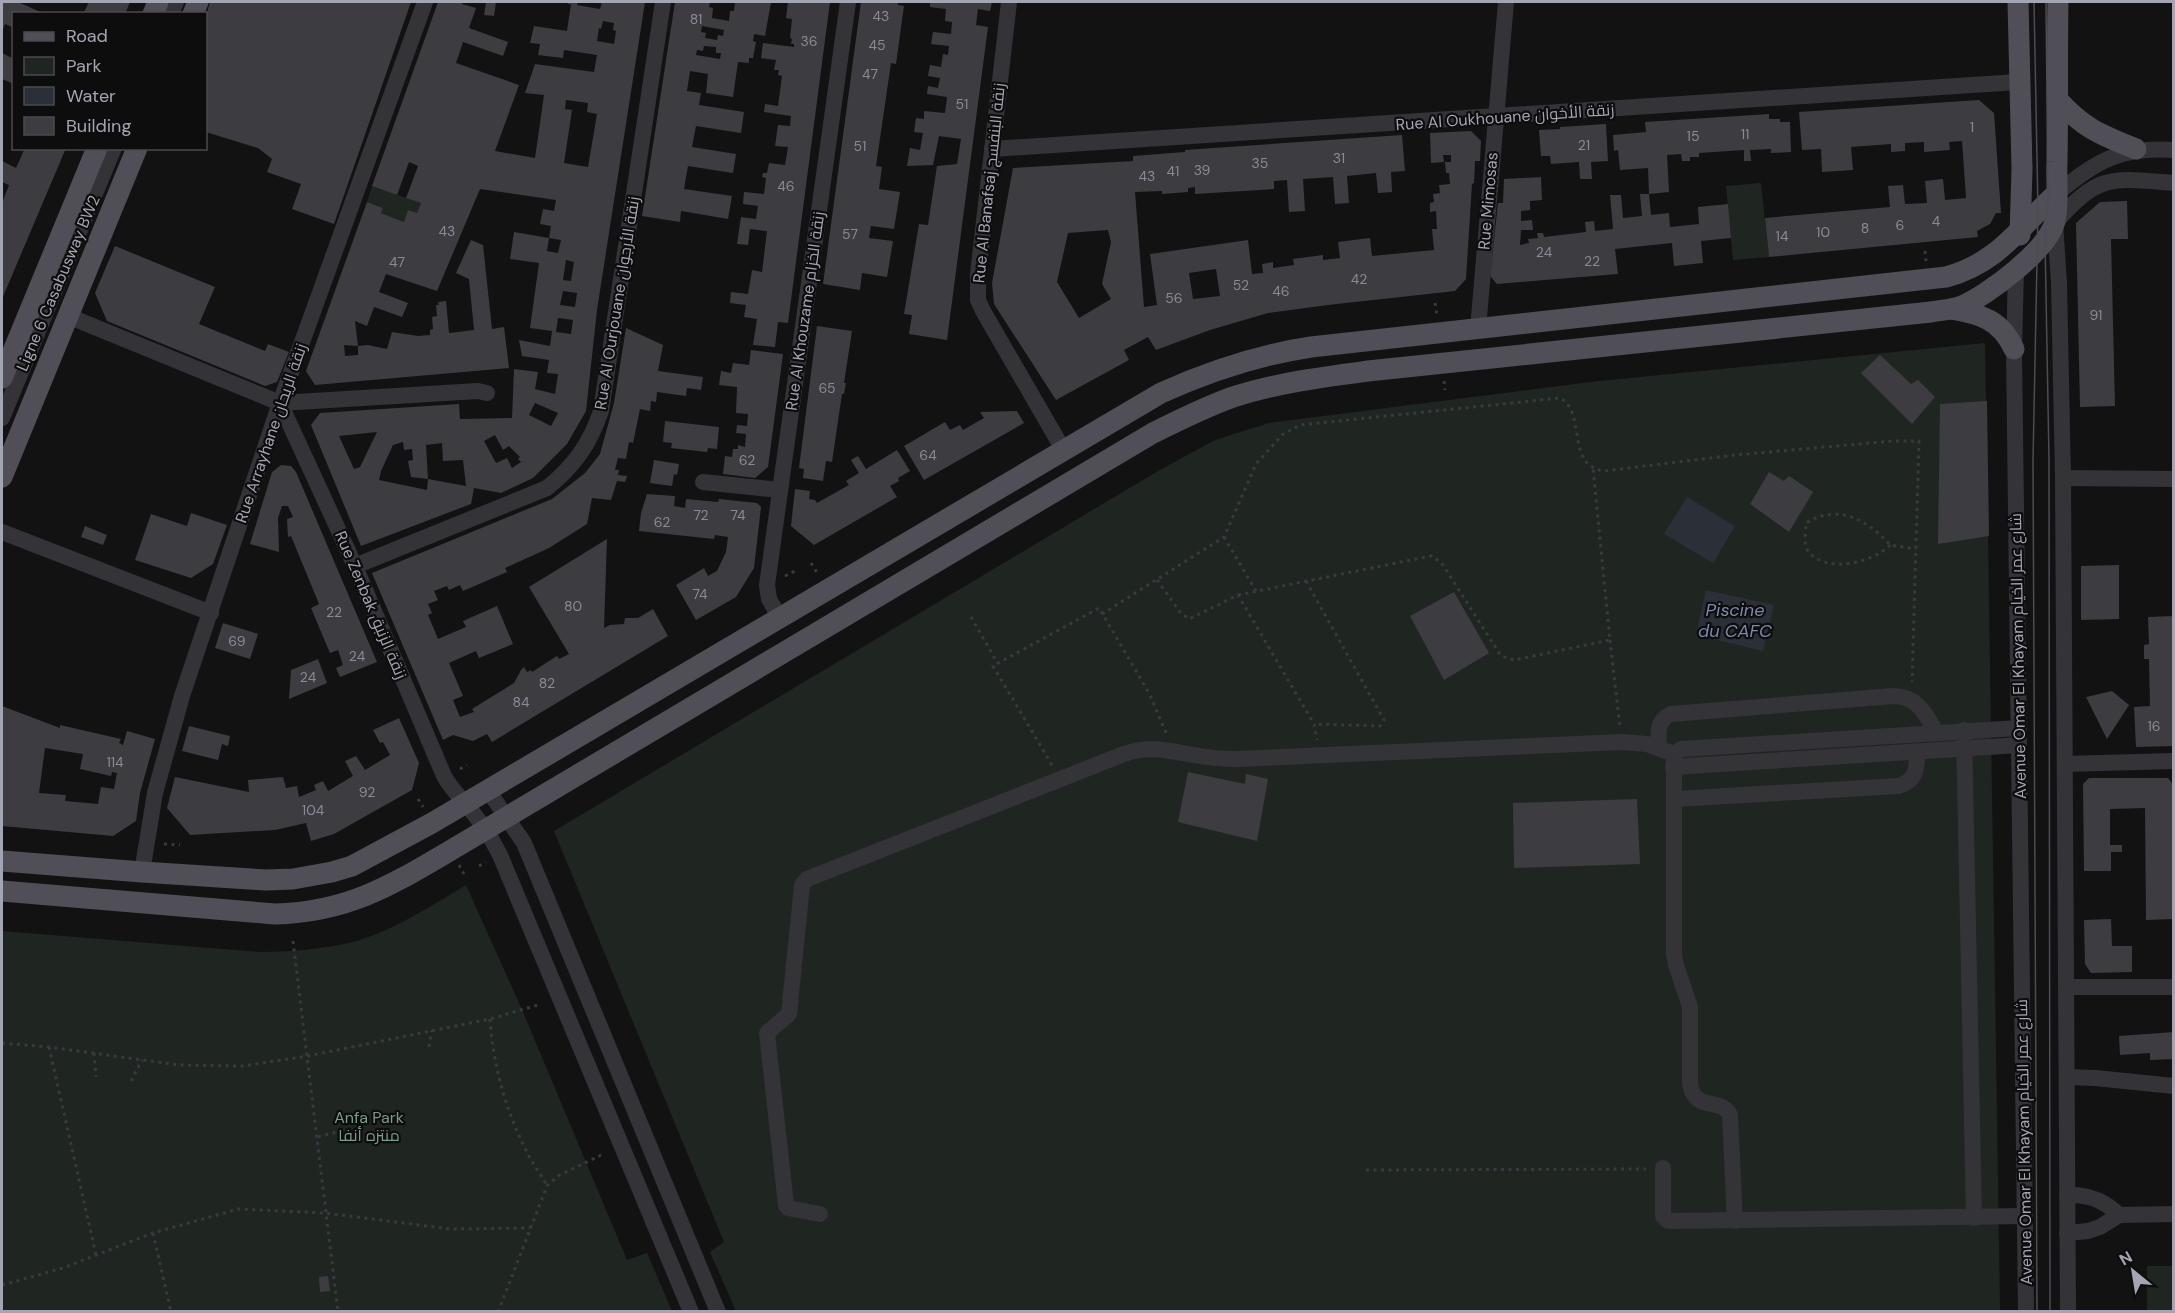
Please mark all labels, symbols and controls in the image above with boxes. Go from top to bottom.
house number: 43 [873,7,889,25]
house number: 81 [690,10,702,28]
legend [12,12,207,150]
text: Road [66,24,108,48]
house number: 36 [800,32,818,50]
house number: 45 [868,36,886,54]
text: Park [66,54,102,78]
house number: 47 [862,65,878,83]
street label: Rue Al Banafsaj زنقة البنفسج [968,82,1011,284]
text: Water [66,84,116,108]
house number: 51 [956,95,968,113]
street label: Rue Al Oukhouane زنقة الأخوان [1395,99,1615,135]
text: Building [66,114,131,138]
house number: 1 [1970,118,1974,136]
house number: 11 [1741,125,1749,143]
house number: 15 [1687,127,1699,145]
house number: 21 [1578,136,1590,154]
house number: 51 [854,137,866,155]
house number: 31 [1333,149,1345,167]
street label: Rue Mimosas [1473,151,1503,251]
house number: 35 [1252,154,1268,172]
house number: 39 [1194,161,1211,179]
house number: 41 [1167,162,1179,180]
house number: 43 [1139,167,1155,185]
house number: 46 [777,177,795,195]
street label: Ligne 6 Casabusway BW2 [11,192,105,374]
street label: Rue Al Ourjouane زنقة الأرجوان [590,195,644,411]
street label: Rue Al Khouzame زنقة الخزام [781,210,830,412]
house number: 4 [1932,212,1941,230]
house number: 6 [1896,216,1904,234]
house number: 8 [1861,219,1869,237]
house number: 43 [439,222,455,240]
house number: 10 [1816,223,1830,241]
house number: 57 [842,225,858,243]
house number: 14 [1776,227,1789,245]
house number: 24 [1536,243,1553,261]
house number: 22 [1584,252,1600,270]
house number: 47 [389,253,405,271]
house number: 42 [1351,270,1367,288]
house number: 52 [1233,276,1249,294]
house number: 46 [1272,282,1290,300]
house number: 56 [1165,289,1183,307]
house number: 91 [2090,306,2102,324]
street label: Rue Arrayhane زنقة الريحان [230,340,312,526]
house number: 65 [818,379,836,397]
house number: 64 [919,446,937,464]
house number: 62 [739,451,755,469]
house number: 72 [693,506,709,524]
house number: 74 [730,506,746,524]
house number: 62 [654,513,670,531]
street label: Avenue Omar El Khayam شارع عمر الخيام [2005,513,2032,799]
street label: Rue Zenbak زنقة الزنبق [330,528,412,682]
house number: 74 [692,585,708,603]
house number: 80 [564,597,582,615]
water label: Piscine du CAFC [1698,598,1772,643]
house number: 22 [326,603,342,621]
house number: 69 [228,632,246,650]
house number: 24 [349,647,366,665]
house number: 24 [300,668,317,686]
house number: 82 [539,674,555,692]
house number: 84 [512,693,530,711]
house number: 16 [2147,717,2161,735]
house number: 114 [106,753,124,771]
house number: 92 [359,783,375,801]
house number: 104 [302,801,325,819]
street label: Avenue Omar El Khayam شارع عمر الخيام [2011,999,2038,1285]
park label: Anfa Park منتزه أنفا [334,1107,404,1146]
north arrow [2103,1241,2163,1301]
text: N [2115,1246,2136,1270]

